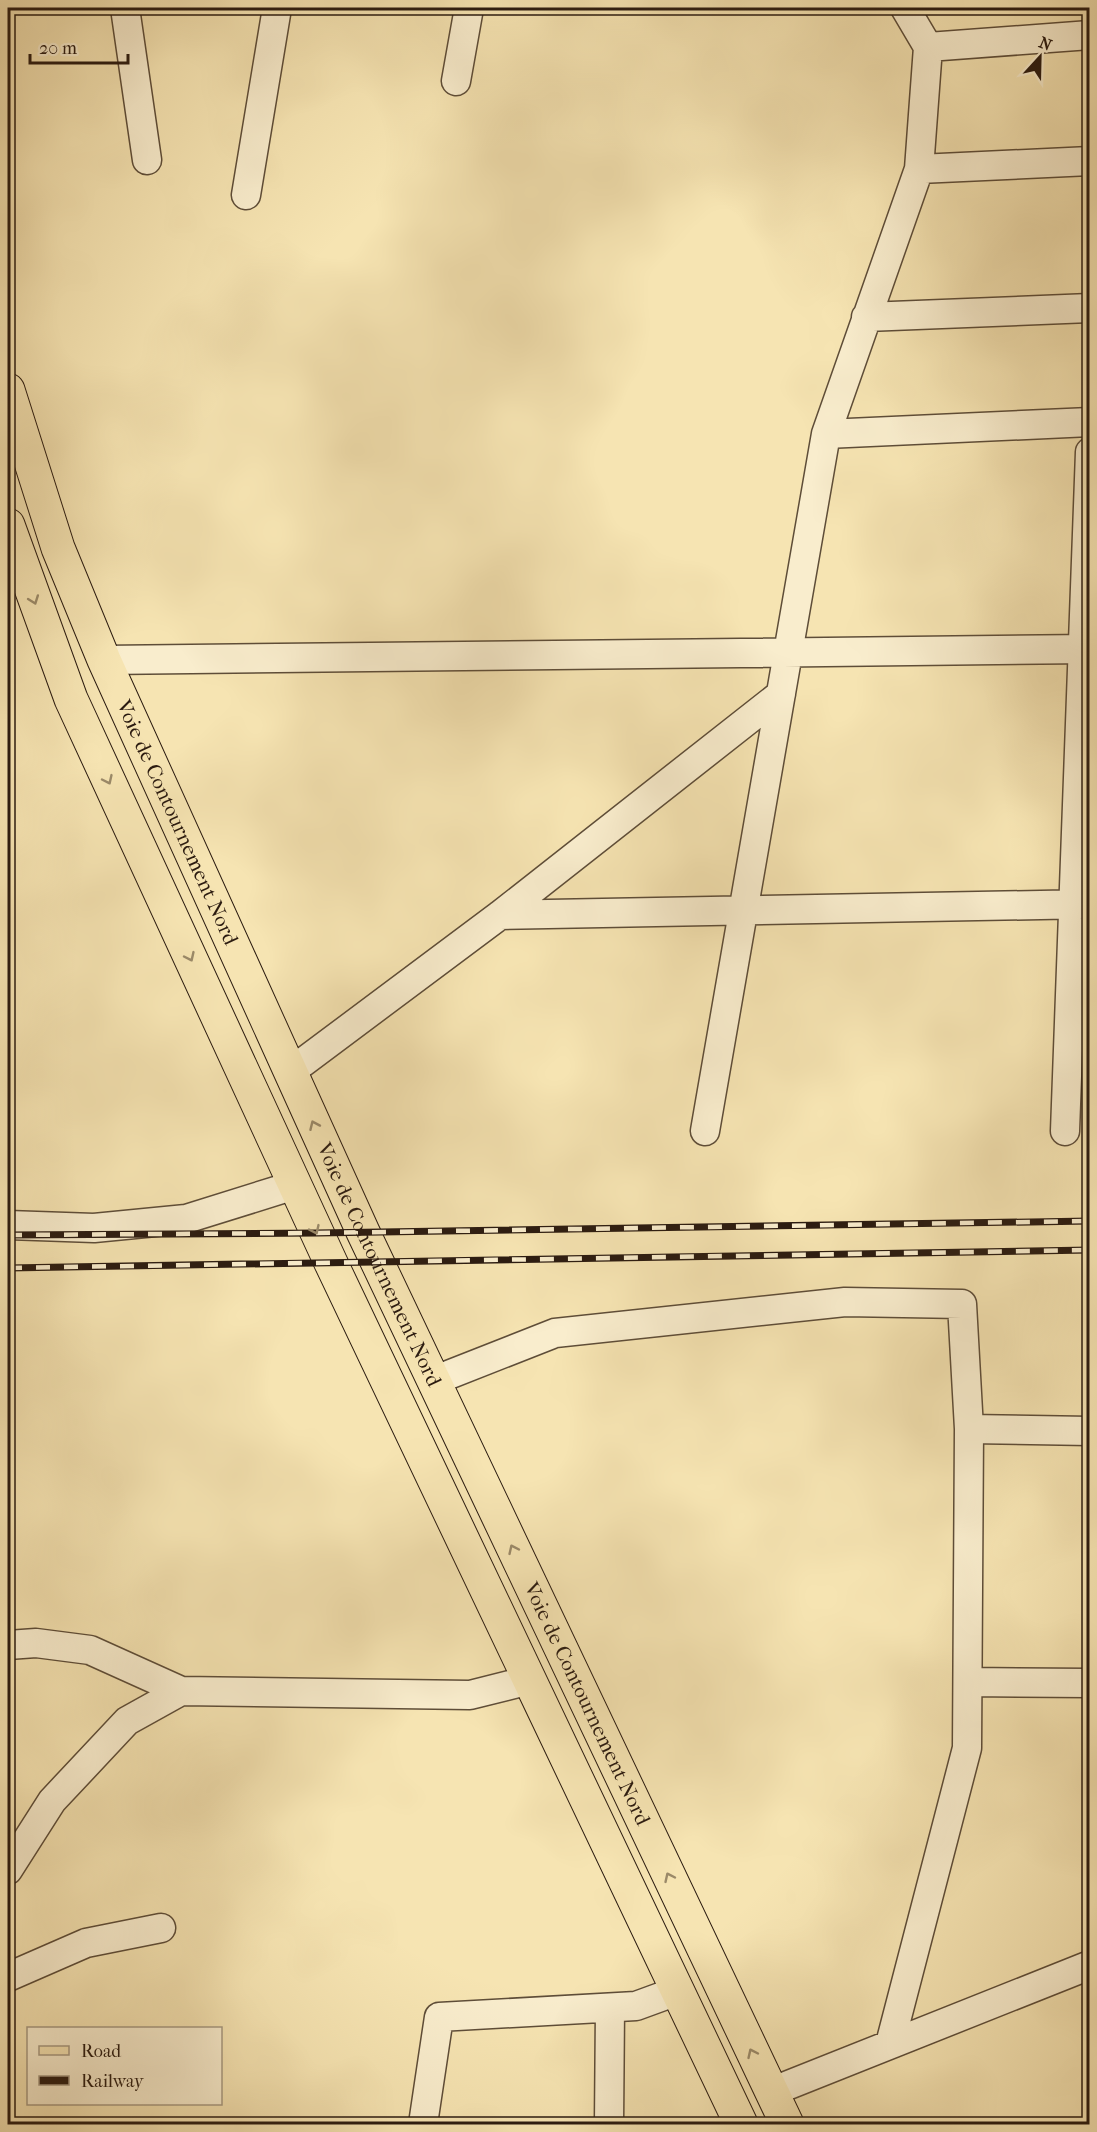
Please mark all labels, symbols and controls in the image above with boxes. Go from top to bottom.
scale bar [30,27,128,65]
north arrow [1010,27,1070,87]
text: N [1036,32,1055,55]
text: 20 m [39,38,77,59]
one-way arrow [27,594,40,605]
street label: Voie de Contournement Nord [111,695,244,949]
one-way arrow [101,774,113,785]
one-way arrow [182,951,194,962]
one-way arrow [309,1121,321,1132]
street label: Voie de Contournement Nord [312,1138,447,1391]
one-way arrow [308,1223,320,1234]
one-way arrow [509,1544,521,1555]
street label: Voie de Contournement Nord [519,1577,655,1830]
one-way arrow [664,1872,676,1883]
legend [27,2027,222,2105]
text: Road [81,2041,121,2062]
one-way arrow [748,2048,760,2059]
text: Railway [81,2071,145,2092]

